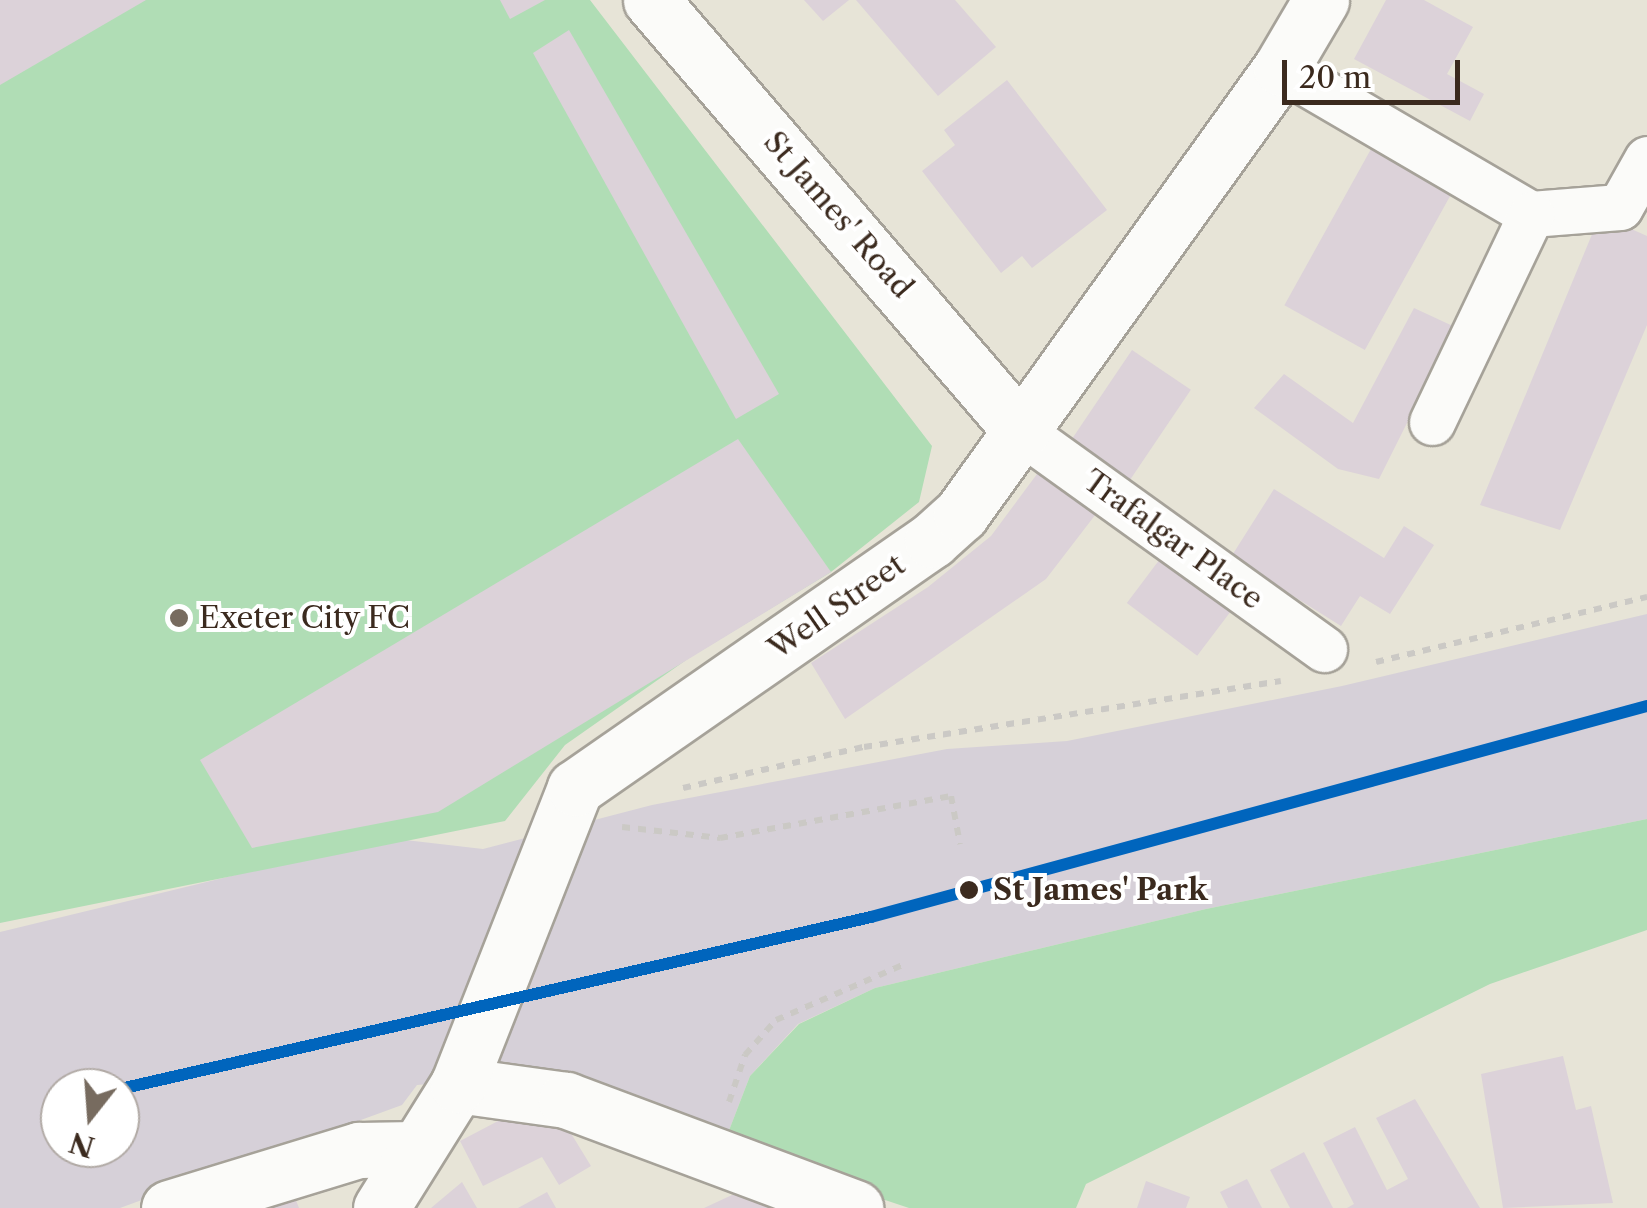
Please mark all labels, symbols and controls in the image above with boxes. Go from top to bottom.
scale bar [1287,40,1464,102]
text: 20 m [1299,59,1371,96]
street label: St James' Road [756,124,920,306]
street label: Trafalgar Place [1076,463,1270,617]
street label: Well Street [762,547,912,667]
place label: Exeter City FC [199,600,411,636]
marker: Exeter City FC [168,607,190,629]
place label: St James' Park [993,872,1208,908]
marker: St James' Park [954,875,984,905]
north arrow [40,1068,140,1168]
text: N [65,1125,98,1165]

